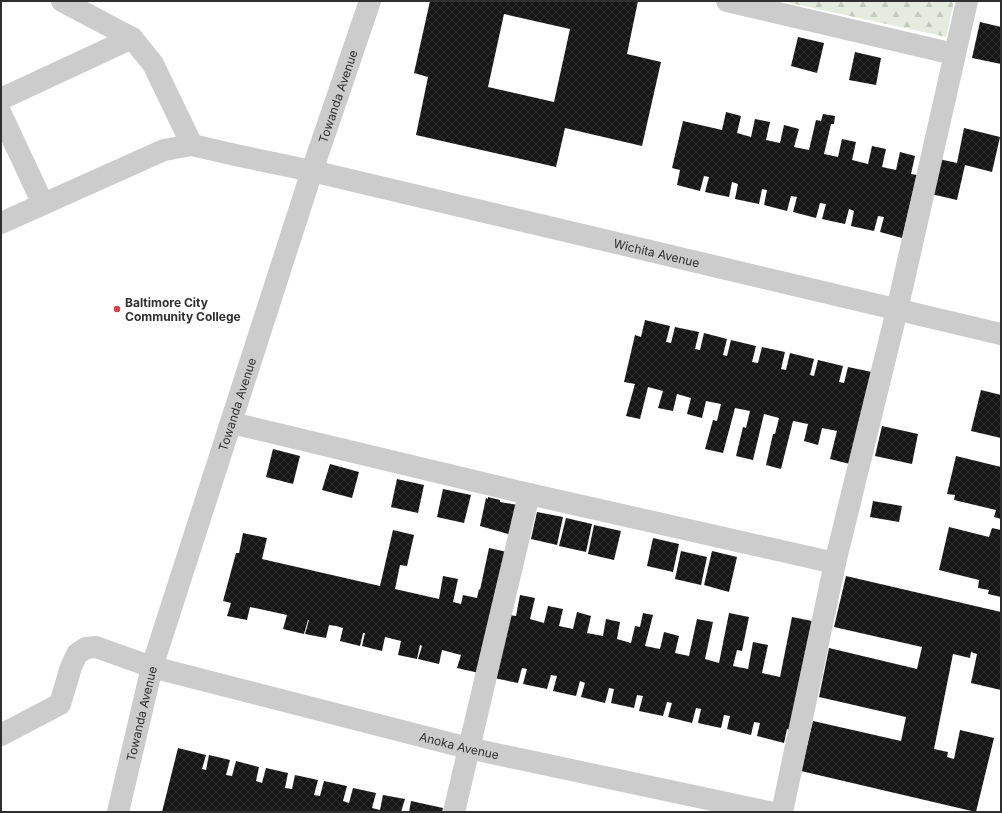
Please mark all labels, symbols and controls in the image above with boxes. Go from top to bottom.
street label: Towanda Avenue [315,48,360,145]
street label: Wichita Avenue [612,235,701,270]
place label: Baltimore City Community College [125,295,241,324]
marker: Baltimore City Community College [112,304,122,314]
street label: Towanda Avenue [215,356,259,453]
street label: Towanda Avenue [123,665,159,763]
street label: Anoka Avenue [418,728,500,762]

